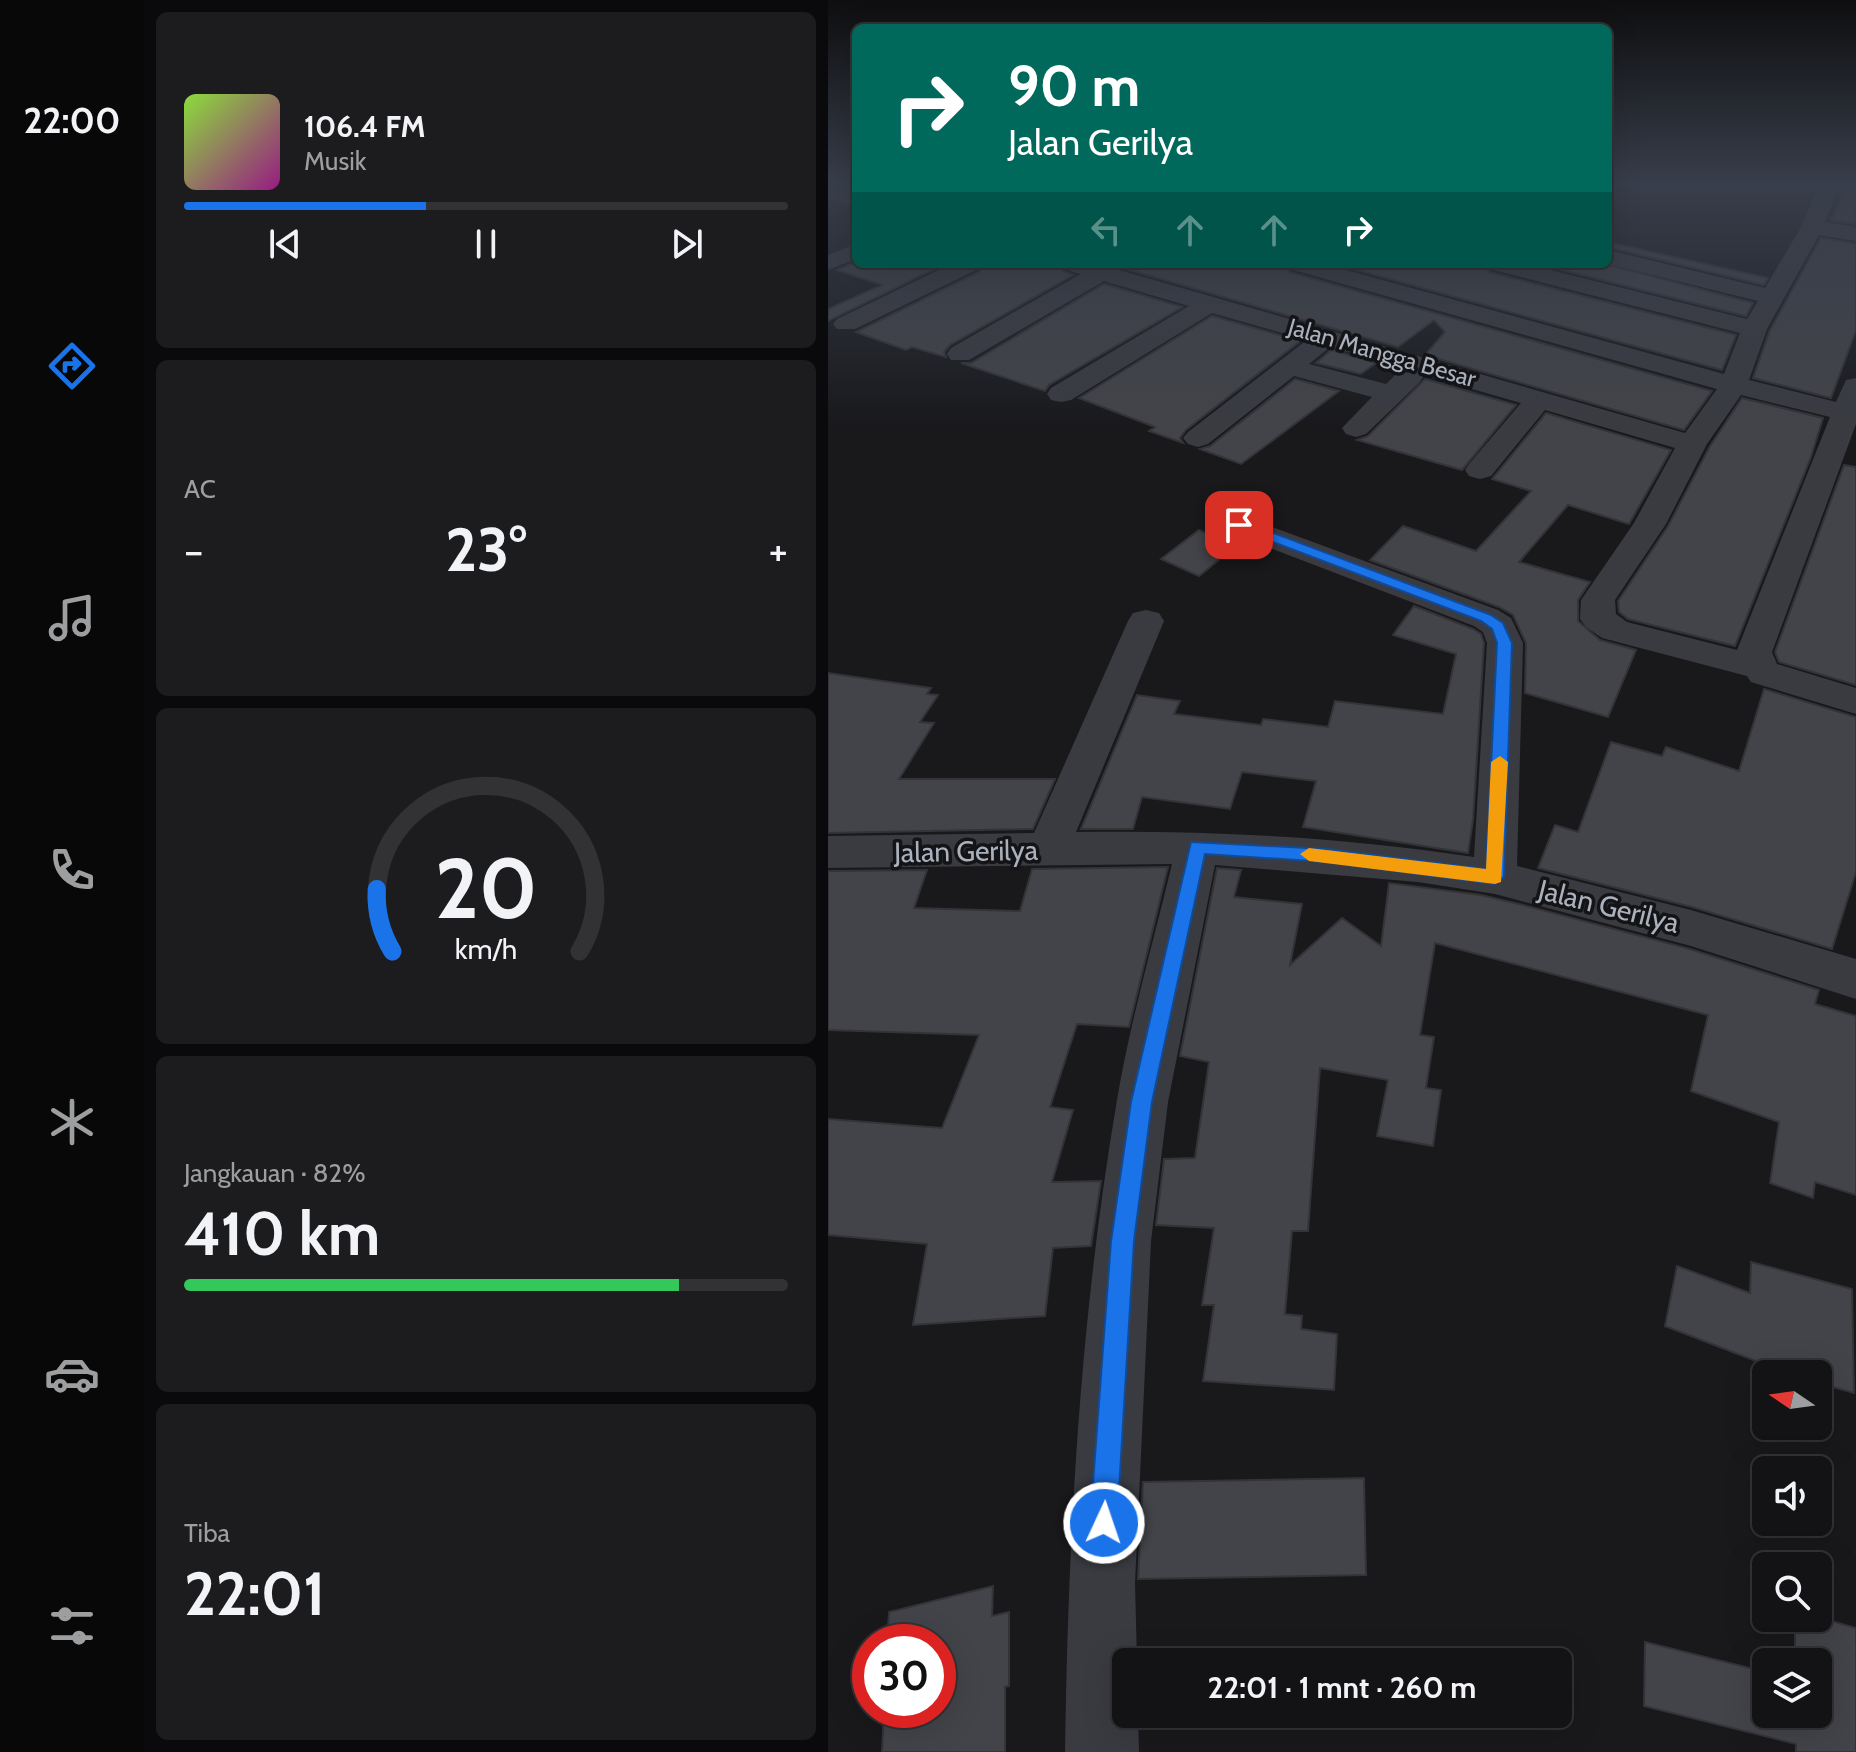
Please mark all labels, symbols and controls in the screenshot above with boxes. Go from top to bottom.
text: 90 m [1008,52,1140,120]
icon: right [876,56,980,160]
text: 22:00 [24,98,120,142]
text: 106.4 FM [304,108,425,145]
text: Jalan Gerilya [1008,120,1193,164]
text: Musik [304,145,366,177]
icon: left [1084,208,1128,252]
icon: ahead [1168,208,1212,252]
icon: ahead [1252,208,1296,252]
icon: right [1336,208,1380,252]
icon: previous [263,222,307,266]
icon: pause [464,222,508,266]
icon: next [665,222,709,266]
street label: Jalan Mangga Besar [1284,312,1480,393]
icon: directions [44,338,100,394]
text: AC [184,473,216,505]
pin [1205,491,1273,559]
icon: arrive [1217,503,1261,547]
text: 23° [445,513,527,586]
text: − [184,524,203,577]
text: + [769,524,788,577]
icon: music [44,590,100,646]
street label: Jalan Gerilya [893,833,1039,869]
text: 20 [435,838,537,939]
icon: phone [44,842,100,898]
street label: Jalan Gerilya [1534,872,1683,940]
text: km/h [455,931,517,966]
icon: climate [44,1094,100,1150]
text: Jangkauan · 82% [184,1157,366,1189]
text: 410 km [184,1197,380,1270]
icon: car [44,1346,100,1402]
north arrow [1752,1360,1832,1440]
map controls [1752,1360,1832,1728]
button: sound [1752,1456,1832,1536]
position arrow [1062,1481,1146,1565]
text: Tiba [184,1517,230,1549]
button: search [1752,1552,1832,1632]
text: 22:01 [184,1557,325,1630]
icon: filters [44,1598,100,1654]
speed limit sign: 30 [852,1624,956,1728]
button: layers [1752,1648,1832,1728]
text: 22:01 · 1 mnt · 260 m [1208,1669,1476,1706]

